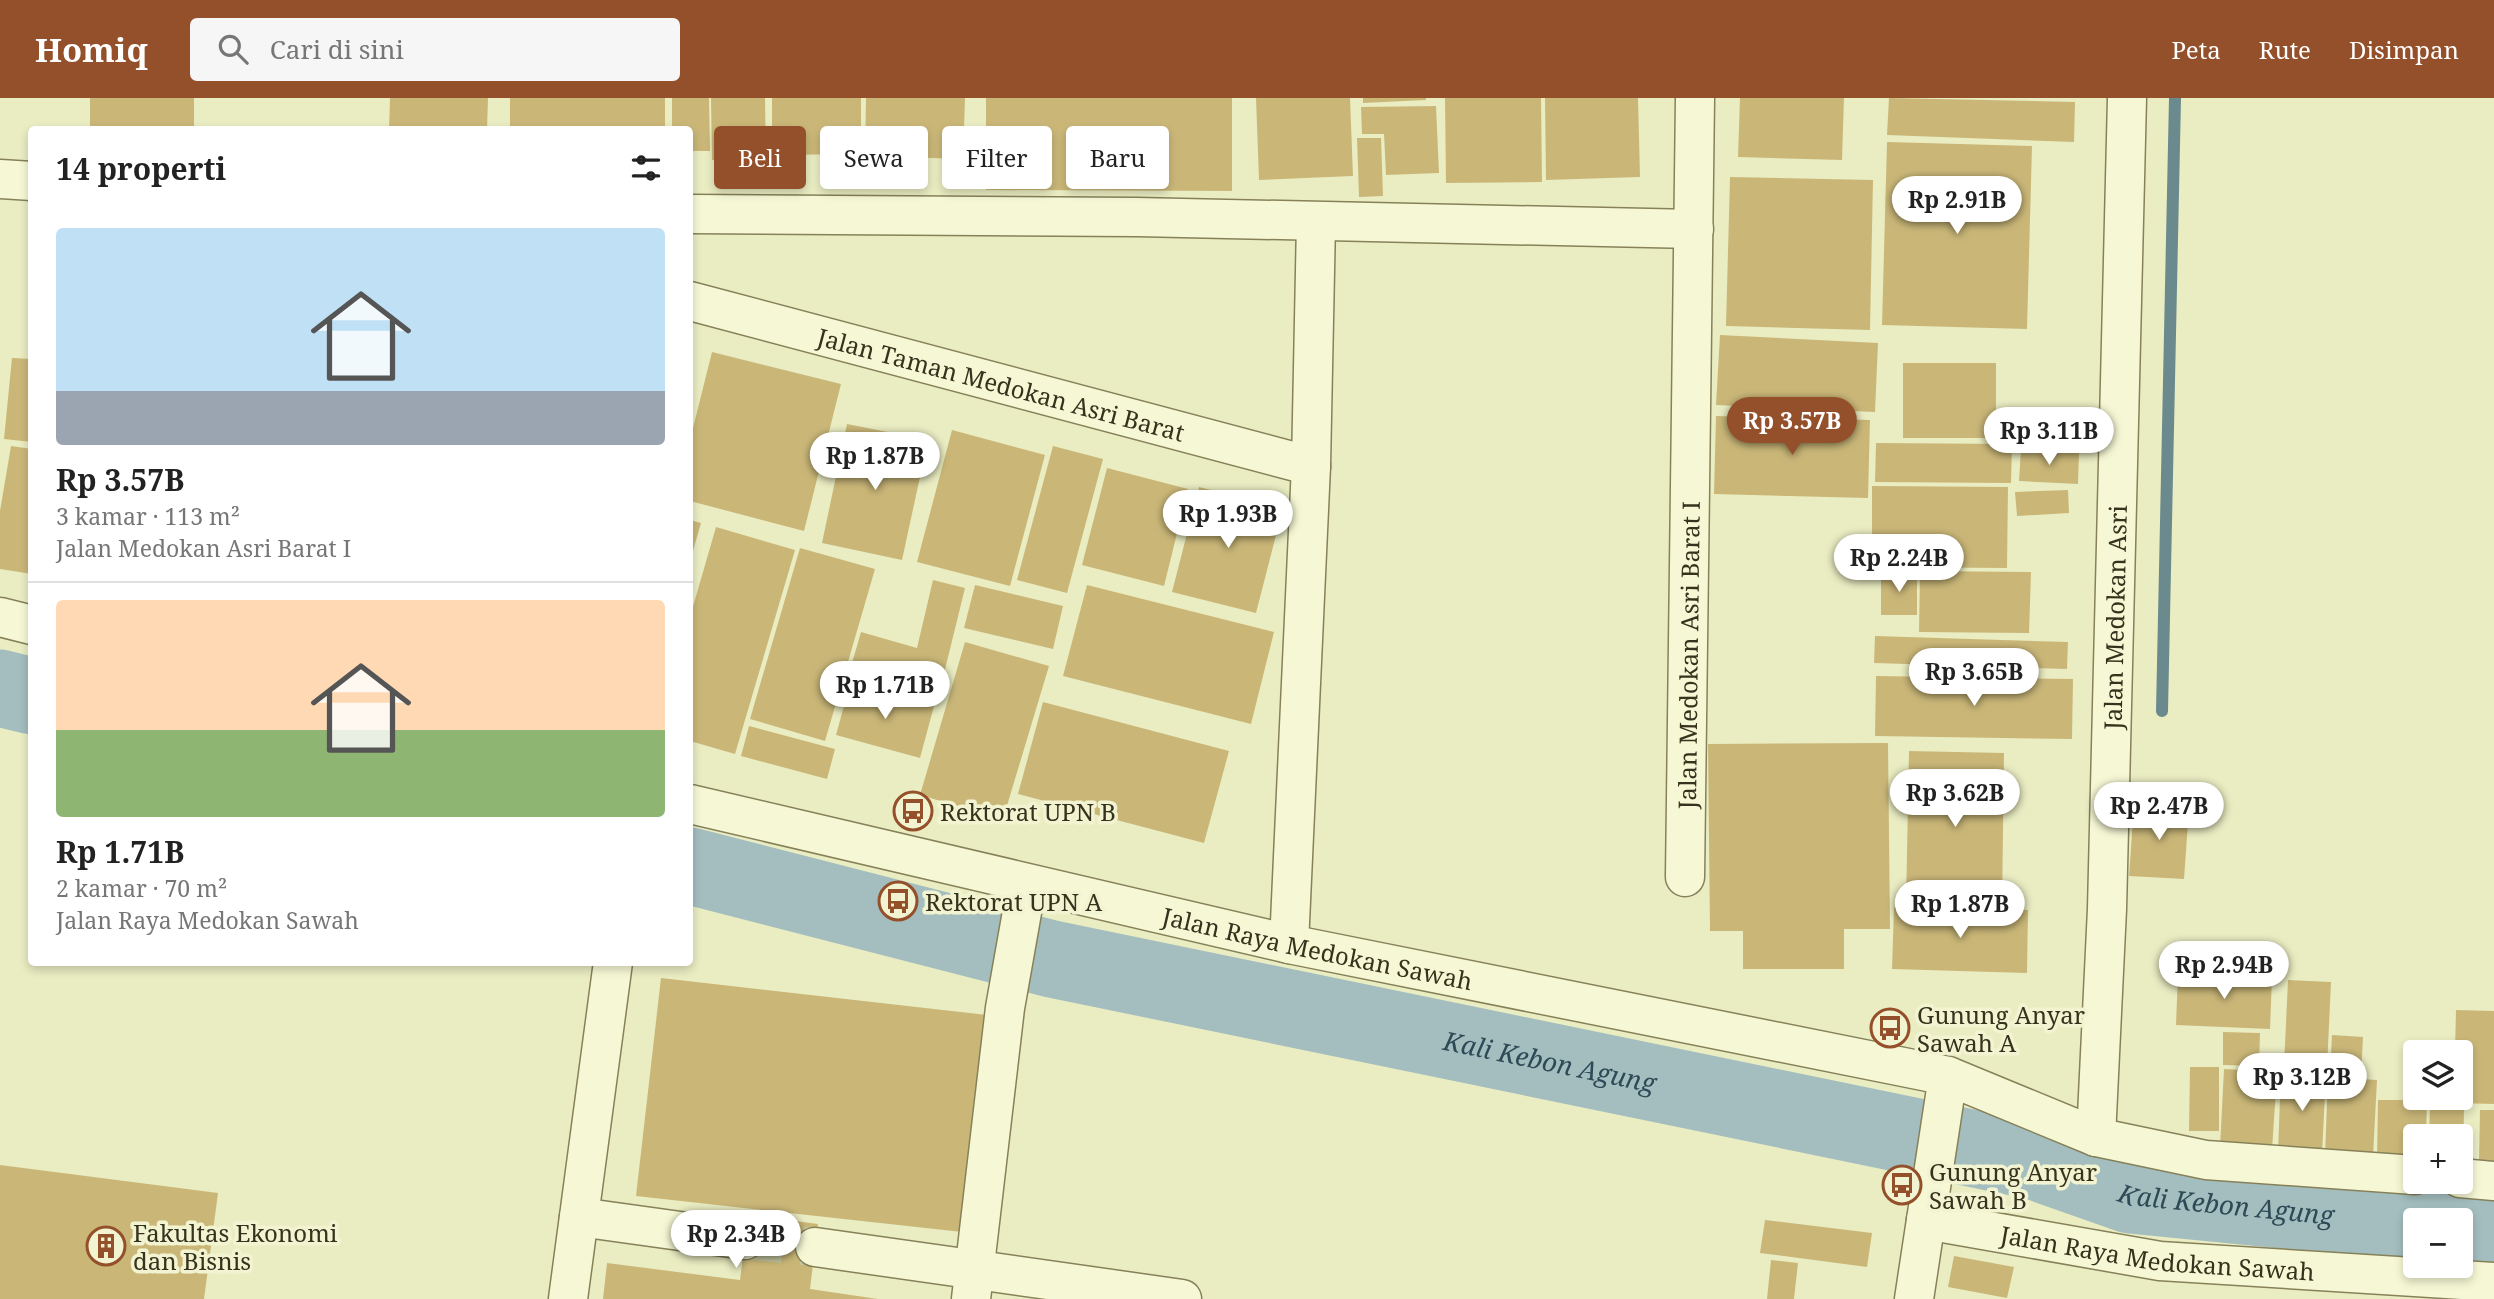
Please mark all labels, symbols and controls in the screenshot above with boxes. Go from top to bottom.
search box [190,18,680,81]
text: Homiq [35,27,148,72]
icon: search [214,30,252,68]
text: Cari di sini [270,31,404,67]
text: Peta [2171,33,2221,66]
text: Rute [2259,33,2311,66]
text: Disimpan [2349,33,2459,66]
chip: Beli [714,126,806,189]
chip: Sewa [820,126,928,189]
chip: Filter [942,126,1052,189]
chip: Baru [1066,126,1169,189]
text: 14 properti [56,148,226,189]
icon: filters [627,149,665,187]
pin: Rp 2.91B [1885,176,2029,236]
text: Rp 2.91B [1908,183,2006,215]
icon: home [298,273,424,399]
street label: Jalan Taman Medokan Asri Barat [813,319,1188,448]
pin: Rp 3.57B [1720,398,1864,457]
text: Rp 3.57B [1743,404,1841,436]
pin: Rp 3.11B [1977,408,2121,467]
text: Rp 3.11B [2000,414,2098,446]
pin: Rp 1.87B [803,432,947,492]
text: Rp 1.87B [826,439,924,471]
text: Rp 3.57B [56,459,184,500]
pin: Rp 1.93B [1156,490,1300,550]
text: Rp 1.93B [1179,497,1277,529]
text: 3 kamar · 113 m² [56,500,240,532]
street label: Jalan Medokan Asri Barat I [1669,501,1706,810]
street label: Jalan Medokan Asri [2095,504,2133,731]
text: Jalan Medokan Asri Barat I [56,532,351,564]
pin: Rp 2.24B [1827,534,1971,594]
text: Rp 2.24B [1850,541,1948,573]
icon: home [298,645,424,771]
pin: Rp 3.65B [1902,648,2046,708]
text: Rp 3.65B [1925,655,2023,687]
pin: Rp 1.71B [813,662,957,721]
text: Rp 1.71B [836,668,934,700]
pin: Rp 3.62B [1883,770,2027,829]
text: Rp 3.62B [1906,776,2004,808]
pin: Rp 2.47B [2087,782,2231,842]
text: Rp 2.47B [2110,789,2208,821]
bus stop icon: Rektorat UPN B [892,790,934,832]
place label: Rektorat UPN B [940,795,1116,828]
text: Rp 1.71B [56,831,184,872]
text: 2 kamar · 70 m² [56,872,227,904]
bus stop icon: Rektorat UPN A [877,880,919,922]
pin: Rp 1.87B [1888,880,2032,940]
place label: Rektorat UPN A [925,885,1102,918]
text: Rp 1.87B [1911,887,2009,919]
street label: Jalan Raya Medokan Sawah [1158,898,1476,997]
text: Jalan Raya Medokan Sawah [56,904,359,936]
pin: Rp 2.94B [2152,942,2296,1001]
text: Rp 2.94B [2175,948,2273,980]
place label: Gunung Anyar Sawah A [1917,998,2085,1059]
bus stop icon: Gunung Anyar Sawah A [1869,1007,1911,1049]
water label: Kali Kebon Agung [1439,1022,1661,1101]
map controls [2403,1040,2473,1278]
button: layers [2403,1040,2473,1110]
pin: Rp 3.12B [2230,1054,2374,1113]
text: Rp 3.12B [2253,1060,2351,1092]
button: + [2403,1124,2473,1194]
place label: Gunung Anyar Sawah B [1929,1155,2097,1216]
bus stop icon: Gunung Anyar Sawah B [1881,1164,1923,1206]
water label: Kali Kebon Agung [2112,1174,2337,1233]
button: − [2403,1208,2473,1278]
pin: Rp 2.34B [664,1210,808,1270]
place label: Fakultas Ekonomi dan Bisnis [133,1216,338,1277]
text: Rp 2.34B [687,1217,785,1249]
street label: Jalan Raya Medokan Sawah [1997,1217,2316,1287]
building icon: Fakultas Ekonomi dan Bisnis [85,1225,127,1267]

